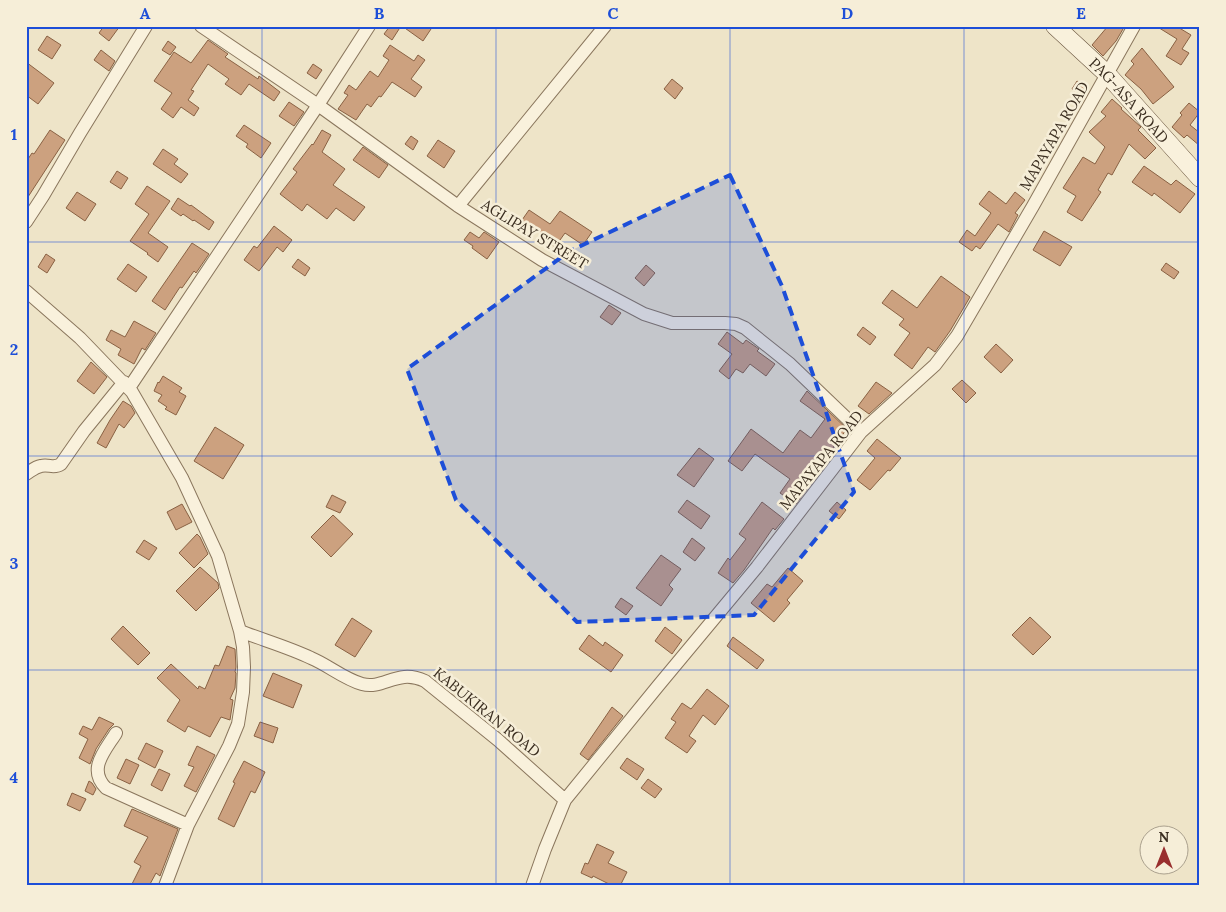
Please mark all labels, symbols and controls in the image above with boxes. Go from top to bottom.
text: A [140,3,151,23]
text: B [374,3,385,23]
text: C [607,3,619,23]
text: D [841,3,853,23]
text: E [1076,3,1086,23]
street label: PAG-ASA ROAD [1086,53,1173,147]
street label: MAPAYAPA ROAD [1015,78,1093,194]
text: 1 [11,124,17,144]
street label: AGLIPAY STREET [477,194,592,274]
text: 2 [10,339,18,359]
street label: MAPAYAPA ROAD [775,406,867,514]
text: 3 [10,553,19,573]
street label: KABUKIRAN ROAD [430,663,544,761]
text: 4 [10,767,19,787]
north arrow [1138,824,1188,874]
text: N [1159,828,1170,846]

